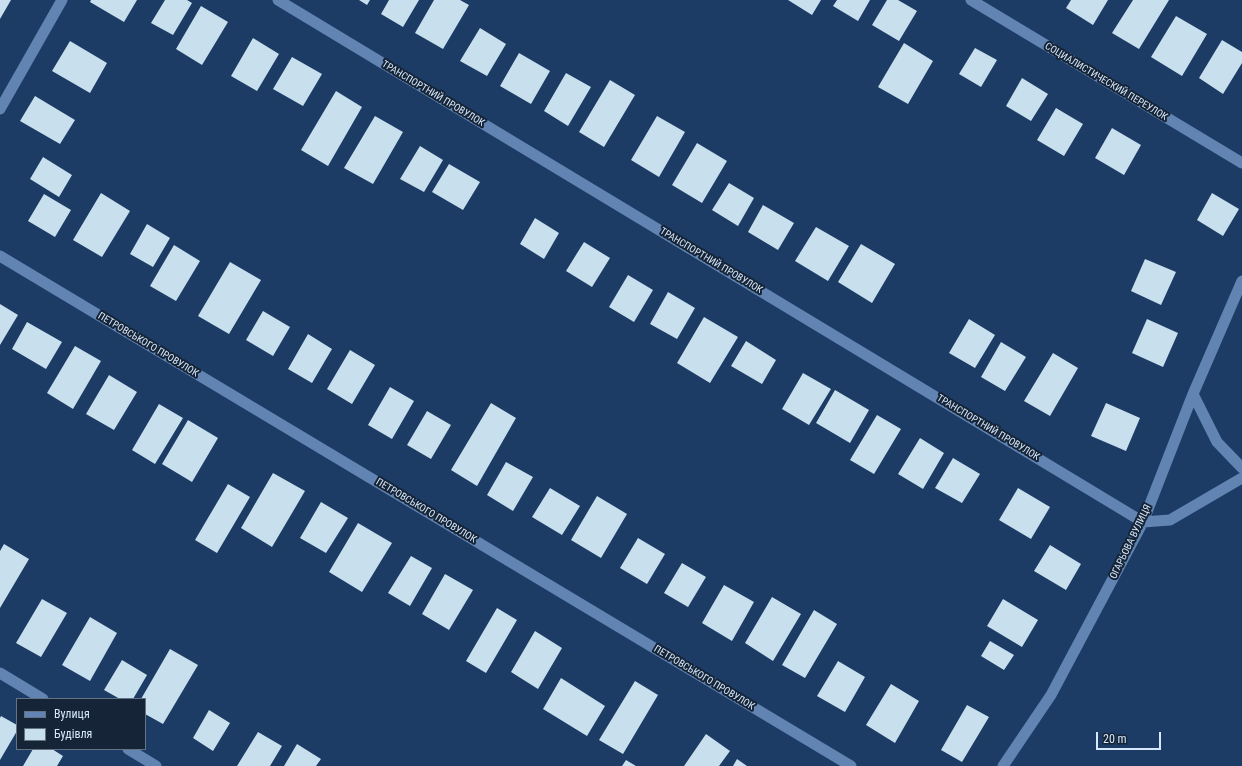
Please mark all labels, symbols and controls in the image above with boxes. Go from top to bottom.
street label: СОЦИАЛИСТИЧЕСКИЙ ПЕРЕУЛОК [1042,41,1170,123]
street label: ТРАНСПОРТНИЙ ПРОВУЛОК [379,59,487,129]
street label: ТРАНСПОРТНИЙ ПРОВУЛОК [657,226,765,296]
street label: ПЕТРОВСЬКОГО ПРОВУЛОК [96,310,200,380]
street label: ТРАНСПОРТНИЙ ПРОВУЛОК [934,393,1042,463]
street label: ПЕТРОВСЬКОГО ПРОВУЛОК [374,476,478,546]
street label: ОГАРЬОВА ВУЛИЦЯ [1108,503,1154,581]
street label: ПЕТРОВСЬКОГО ПРОВУЛОК [652,643,756,713]
legend [16,698,146,750]
text: Вулиця [54,707,90,721]
scale bar [1098,724,1163,750]
text: Будівля [54,727,92,741]
text: 20 m [1103,732,1127,746]

